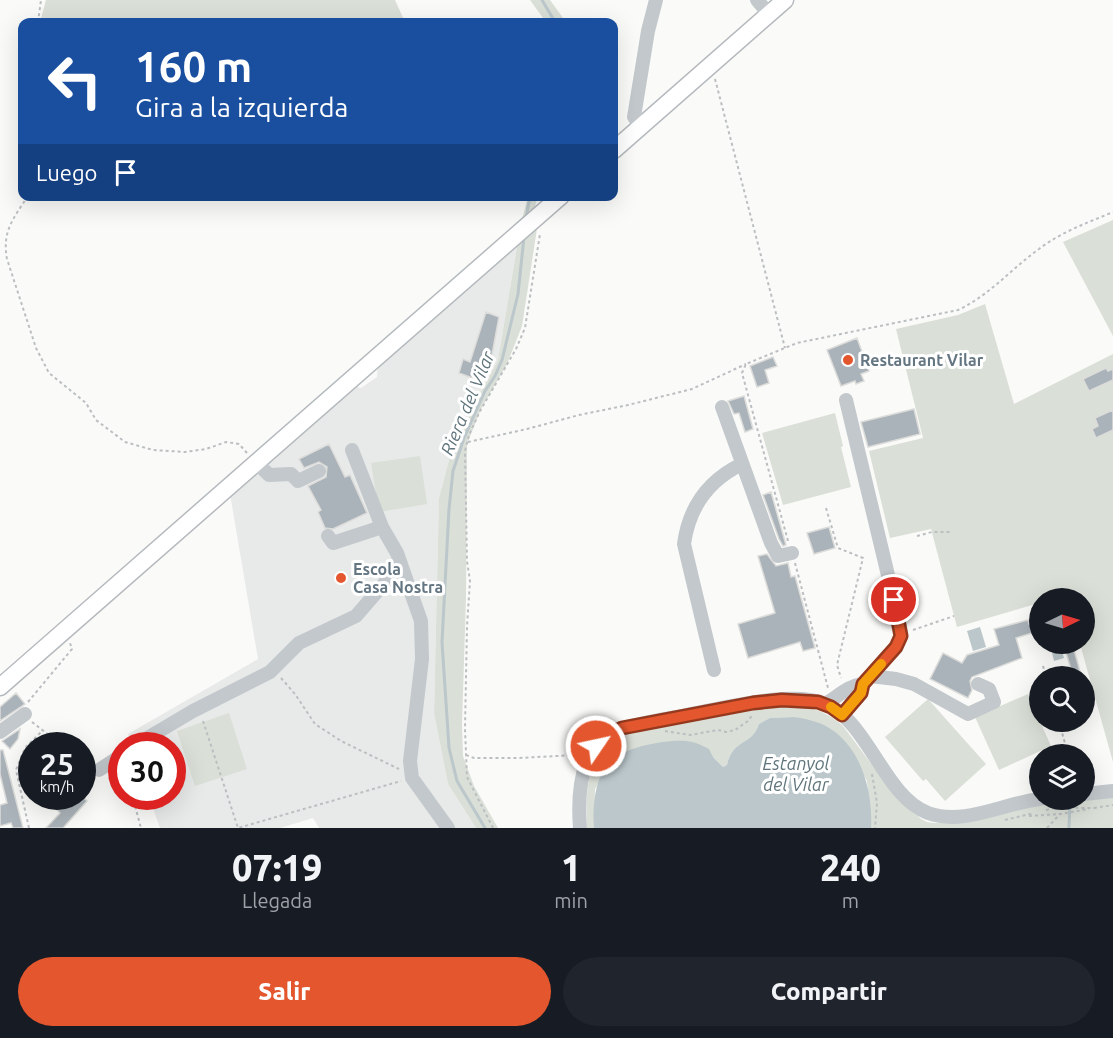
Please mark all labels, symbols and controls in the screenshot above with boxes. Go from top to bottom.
icon: left [36,42,114,120]
text: 160 m [135,43,252,90]
text: Gira a la izquierda [135,92,348,122]
icon: arrive [109,156,142,189]
text: Luego [36,160,97,185]
water label: Riera del Vilar [436,347,498,458]
place label: Restaurant Vilar [860,351,984,369]
marker: Restaurant Vilar [841,353,855,367]
place label: Escola Casa Nostra [353,560,443,596]
marker: Escola Casa Nostra [334,571,348,585]
pin [868,574,919,625]
icon: arrive [877,583,910,616]
north arrow [1029,588,1095,654]
map controls [1029,588,1095,810]
button: search [1029,666,1095,732]
position arrow [564,714,628,778]
speed limit sign: 30 [108,732,186,810]
button: layers [1029,744,1095,810]
text: 25 [40,747,74,781]
water label: Estanyol del Vilar [762,753,830,794]
text: km/h [40,778,74,795]
text: 07:19 [232,847,322,888]
text: 1 [561,847,581,888]
text: 240 [820,847,881,888]
text: Llegada [242,889,312,912]
text: min [554,889,588,912]
text: m [842,889,859,912]
button: Salir [18,957,551,1026]
button: Compartir [563,957,1095,1026]

